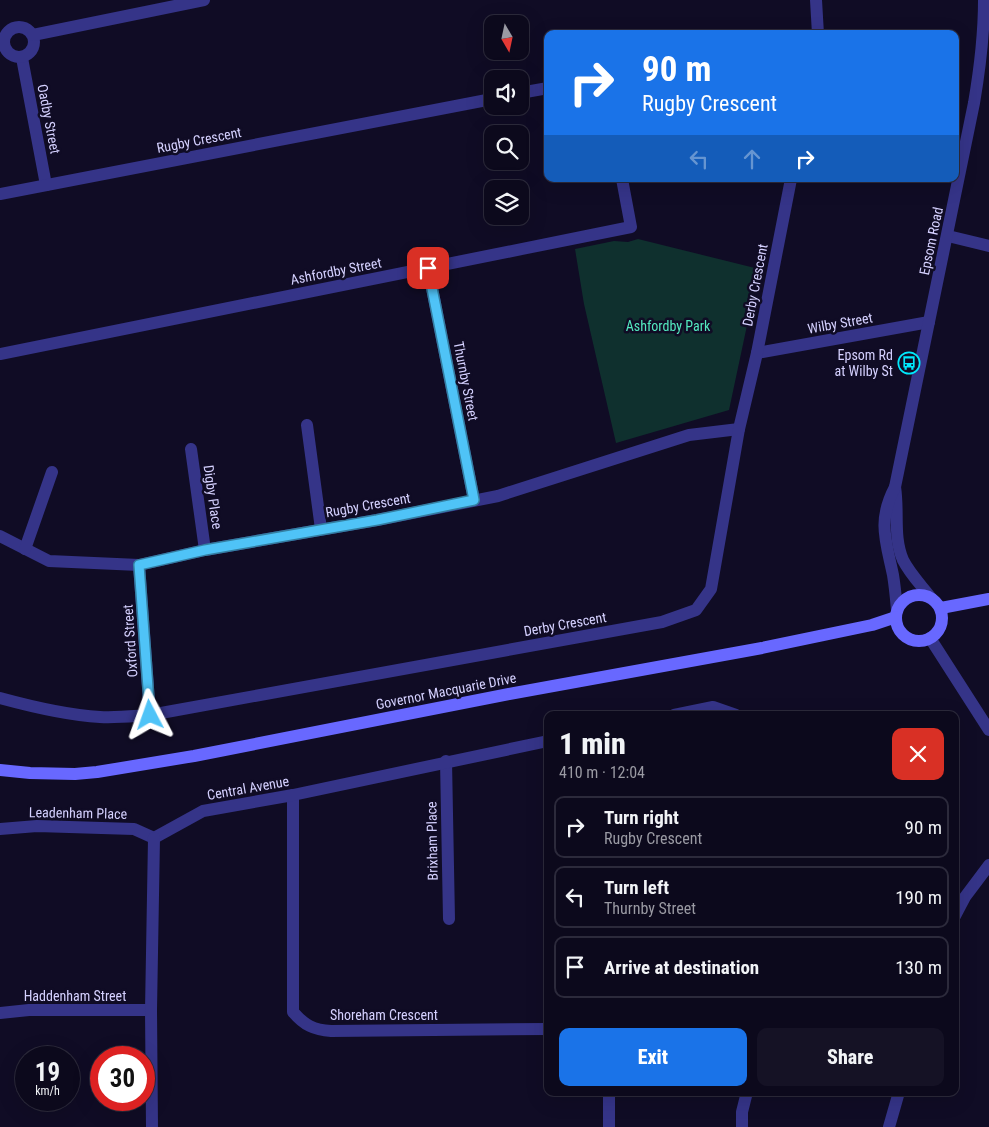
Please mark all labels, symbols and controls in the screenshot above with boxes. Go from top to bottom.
north arrow [484,15,529,60]
map controls [484,15,529,225]
text: 90 m [642,49,711,90]
icon: right [559,50,624,115]
button: sound [484,70,529,115]
street label: Oadby Street [34,83,64,155]
text: Rugby Crescent [642,91,777,116]
street label: Rugby Crescent [155,124,243,156]
button: search [484,125,529,170]
icon: left [685,145,713,173]
icon: ahead [738,145,766,173]
icon: right [791,145,819,173]
button: layers [484,180,529,225]
street label: Epsom Road [916,206,946,276]
street label: Derby Crescent [739,242,771,328]
pin [407,247,449,289]
street label: Ashfordby Street [289,254,383,288]
icon: arrive [414,254,442,282]
street label: Wilby Street [806,309,874,337]
park label: Ashfordby Park [626,318,711,334]
street label: Thurnby Street [450,340,482,422]
place label: Epsom Rd at Wilby St [835,347,893,379]
bus stop icon: Epsom Rd at Wilby St [897,351,921,375]
street label: Digby Place [201,464,225,531]
street label: Rugby Crescent [324,490,412,520]
street label: Oxford Street [119,604,141,678]
street label: Derby Crescent [522,609,608,639]
street label: Governor Macquarie Drive [374,669,518,712]
position arrow [123,688,175,740]
text: 1 min [559,726,626,761]
button: close [892,728,944,780]
text: 410 m · 12:04 [559,763,645,782]
street label: Central Avenue [206,773,291,803]
street label: Brixham Place [423,801,441,881]
street label: Leadenham Place [29,804,128,822]
text: Turn right [604,806,679,829]
icon: right [561,813,589,841]
text: 90 m [905,816,942,839]
text: Rugby Crescent [604,829,702,848]
text: Turn left [604,876,669,899]
icon: left [561,883,589,911]
text: 190 m [895,886,942,909]
text: Thurnby Street [604,899,696,918]
icon: arrive [561,953,589,981]
text: Arrive at destination [604,956,759,979]
text: 130 m [895,956,942,979]
street label: Haddenham Street [24,988,126,1004]
street label: Shoreham Crescent [330,1007,438,1023]
button: Exit [559,1028,747,1086]
button: Share [757,1028,944,1086]
speed limit sign: 30 [90,1046,155,1111]
text: 19 [35,1058,60,1087]
text: km/h [35,1084,60,1098]

